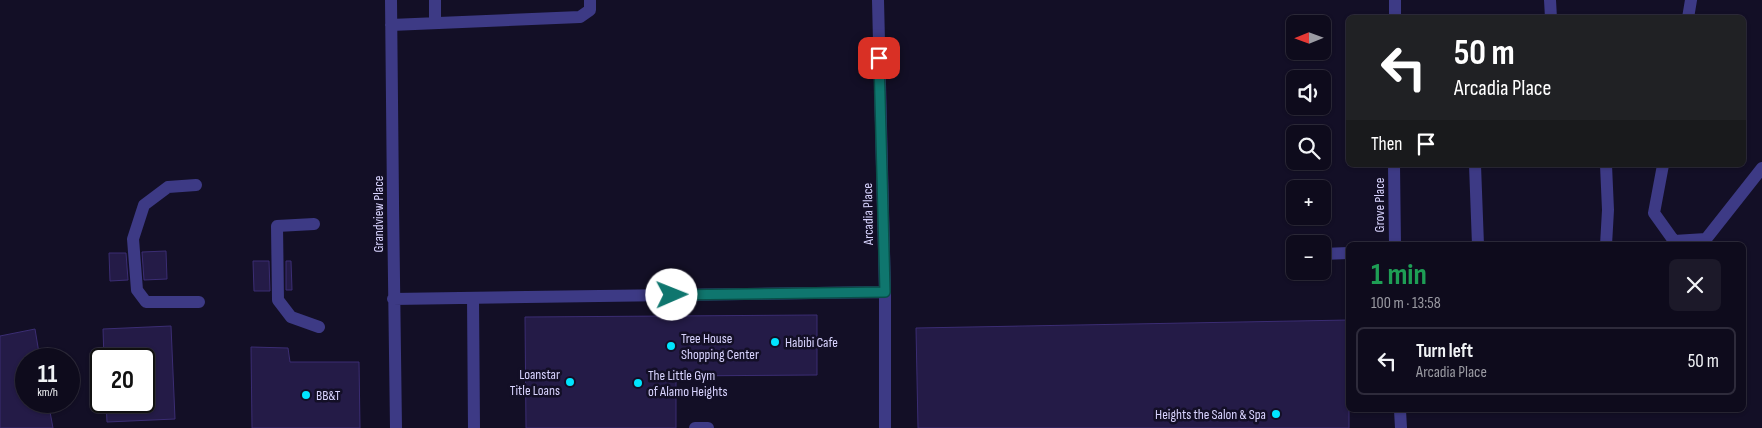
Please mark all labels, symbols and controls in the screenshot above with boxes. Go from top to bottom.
north arrow [1286,15,1331,60]
map controls [1286,15,1331,280]
text: 50 m [1454,32,1515,75]
icon: left [1371,35,1436,100]
pin [858,37,900,79]
icon: arrive [865,44,893,72]
button: sound [1286,70,1331,115]
text: Arcadia Place [1454,75,1551,102]
button: search [1286,125,1331,170]
icon: arrive [1412,130,1440,158]
text: Then [1371,133,1402,156]
street label: Grandview Place [370,176,387,252]
street label: Grove Place [1371,178,1388,232]
button: + [1286,180,1331,225]
street label: Arcadia Place [859,183,877,246]
button: − [1286,235,1331,280]
text: 1 min [1371,257,1427,293]
button: close [1669,259,1721,311]
position arrow [645,268,697,320]
text: 100 m · 13:58 [1371,294,1441,313]
place label: Tree House Shopping Center [681,330,759,363]
place label: Habibi Cafe [785,334,838,351]
marker: Habibi Cafe [769,336,781,348]
marker: Tree House Shopping Center [665,340,677,352]
text: Turn left [1416,340,1473,363]
icon: left [1373,347,1401,375]
speed limit sign: 20 [90,348,155,413]
text: 50 m [1688,350,1719,373]
text: 11 [38,359,57,390]
text: Arcadia Place [1416,363,1487,382]
place label: Loanstar Title Loans [510,366,560,399]
place label: The Little Gym of Alamo Heights [648,367,727,400]
marker: Loanstar Title Loans [564,376,576,388]
marker: The Little Gym of Alamo Heights [632,377,644,389]
text: km/h [37,385,58,400]
place label: BB&T [316,387,341,404]
marker: BB&T [300,389,312,401]
place label: Heights the Salon & Spa [1155,406,1266,423]
marker: Heights the Salon & Spa [1270,408,1282,420]

